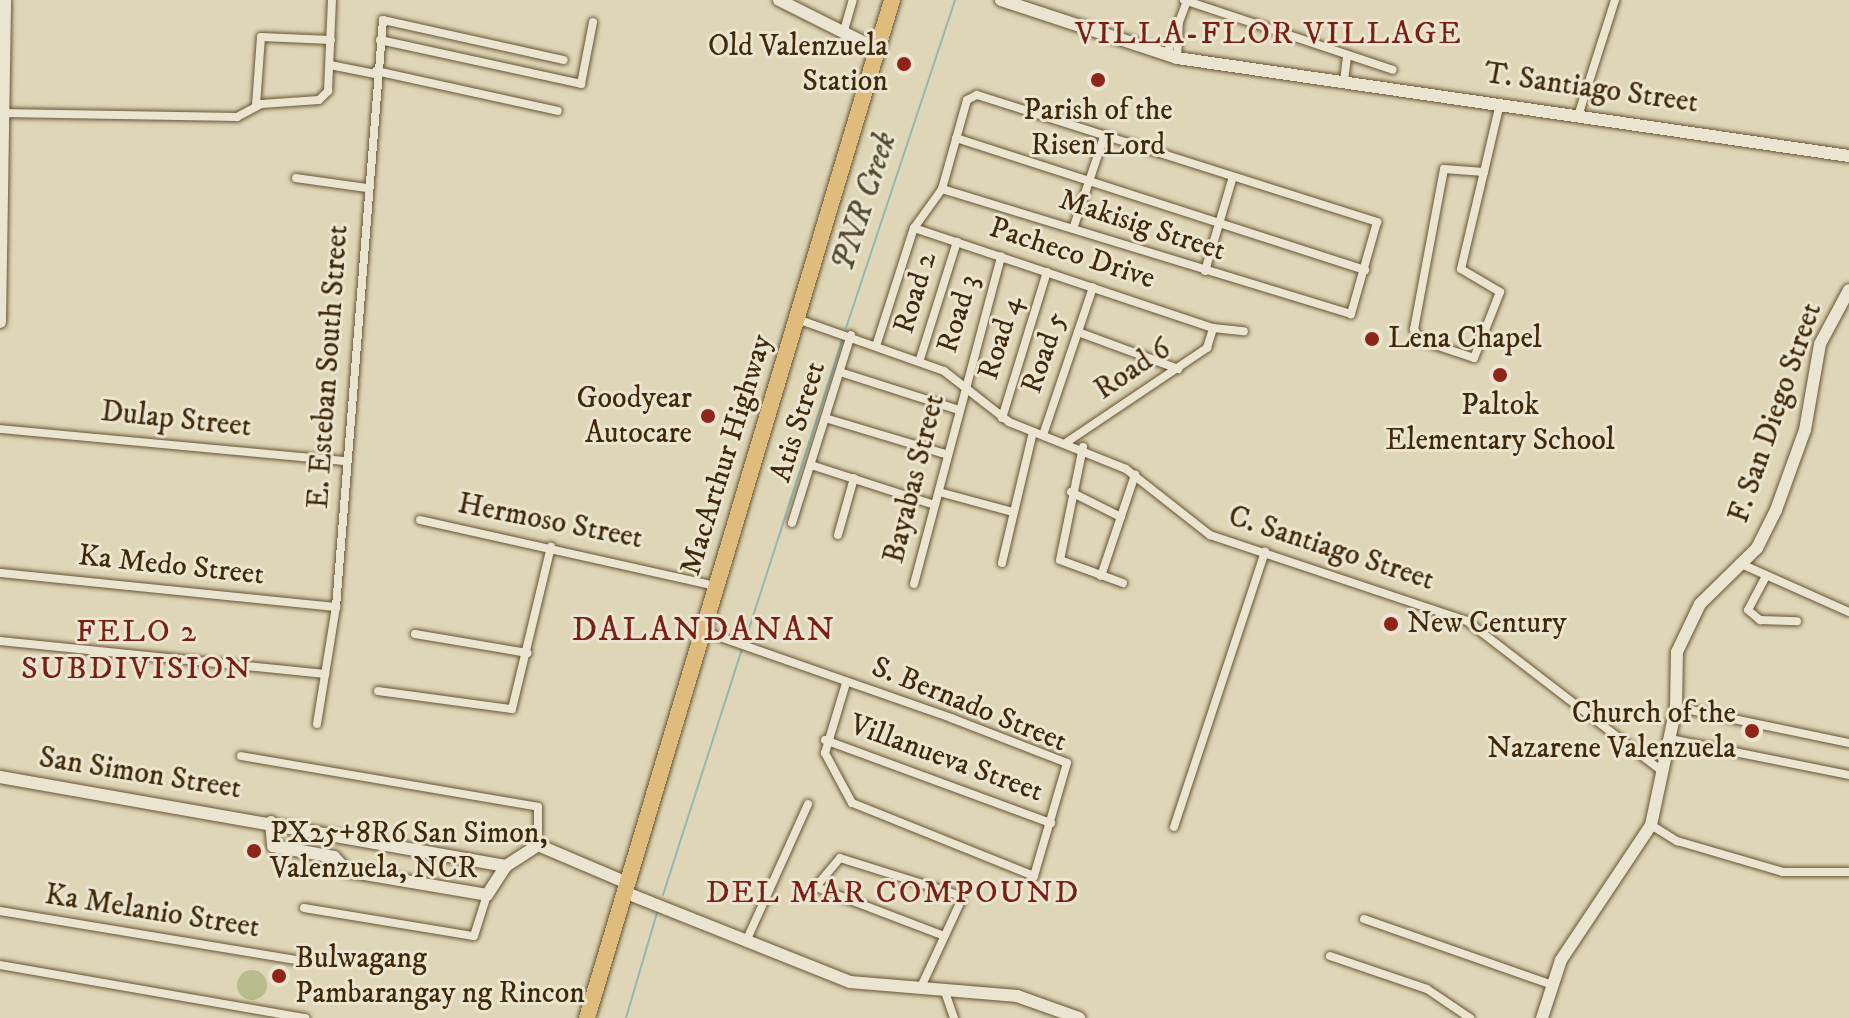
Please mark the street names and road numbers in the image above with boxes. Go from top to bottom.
street label: T. Santiago Street [1482,56,1700,122]
street label: Makisig Street [1054,182,1230,270]
street label: Pacheco Drive [985,210,1159,298]
street label: E. Esteban South Street [301,224,357,510]
street label: Road 2 [887,248,945,338]
street label: Road 3 [930,271,988,357]
street label: Road 4 [971,292,1031,384]
street label: F. San Diego Street [1722,298,1830,528]
street label: Road 5 [1014,308,1076,398]
street label: MacArthur Highway [673,330,781,580]
street label: Road 6 [1088,332,1178,408]
street label: Atis Street [764,358,834,486]
street label: Bayabas Street [877,391,953,567]
street label: Dulap Street [99,394,253,446]
street label: Hermoso Street [455,486,645,558]
street label: C. Santiago Street [1224,499,1438,599]
street label: Ka Medo Street [76,538,266,594]
street label: S. Bernado Street [866,650,1072,760]
street label: Villanueva Street [844,707,1048,811]
street label: San Simon Street [36,740,244,808]
street label: Ka Melanio Street [42,877,262,947]

